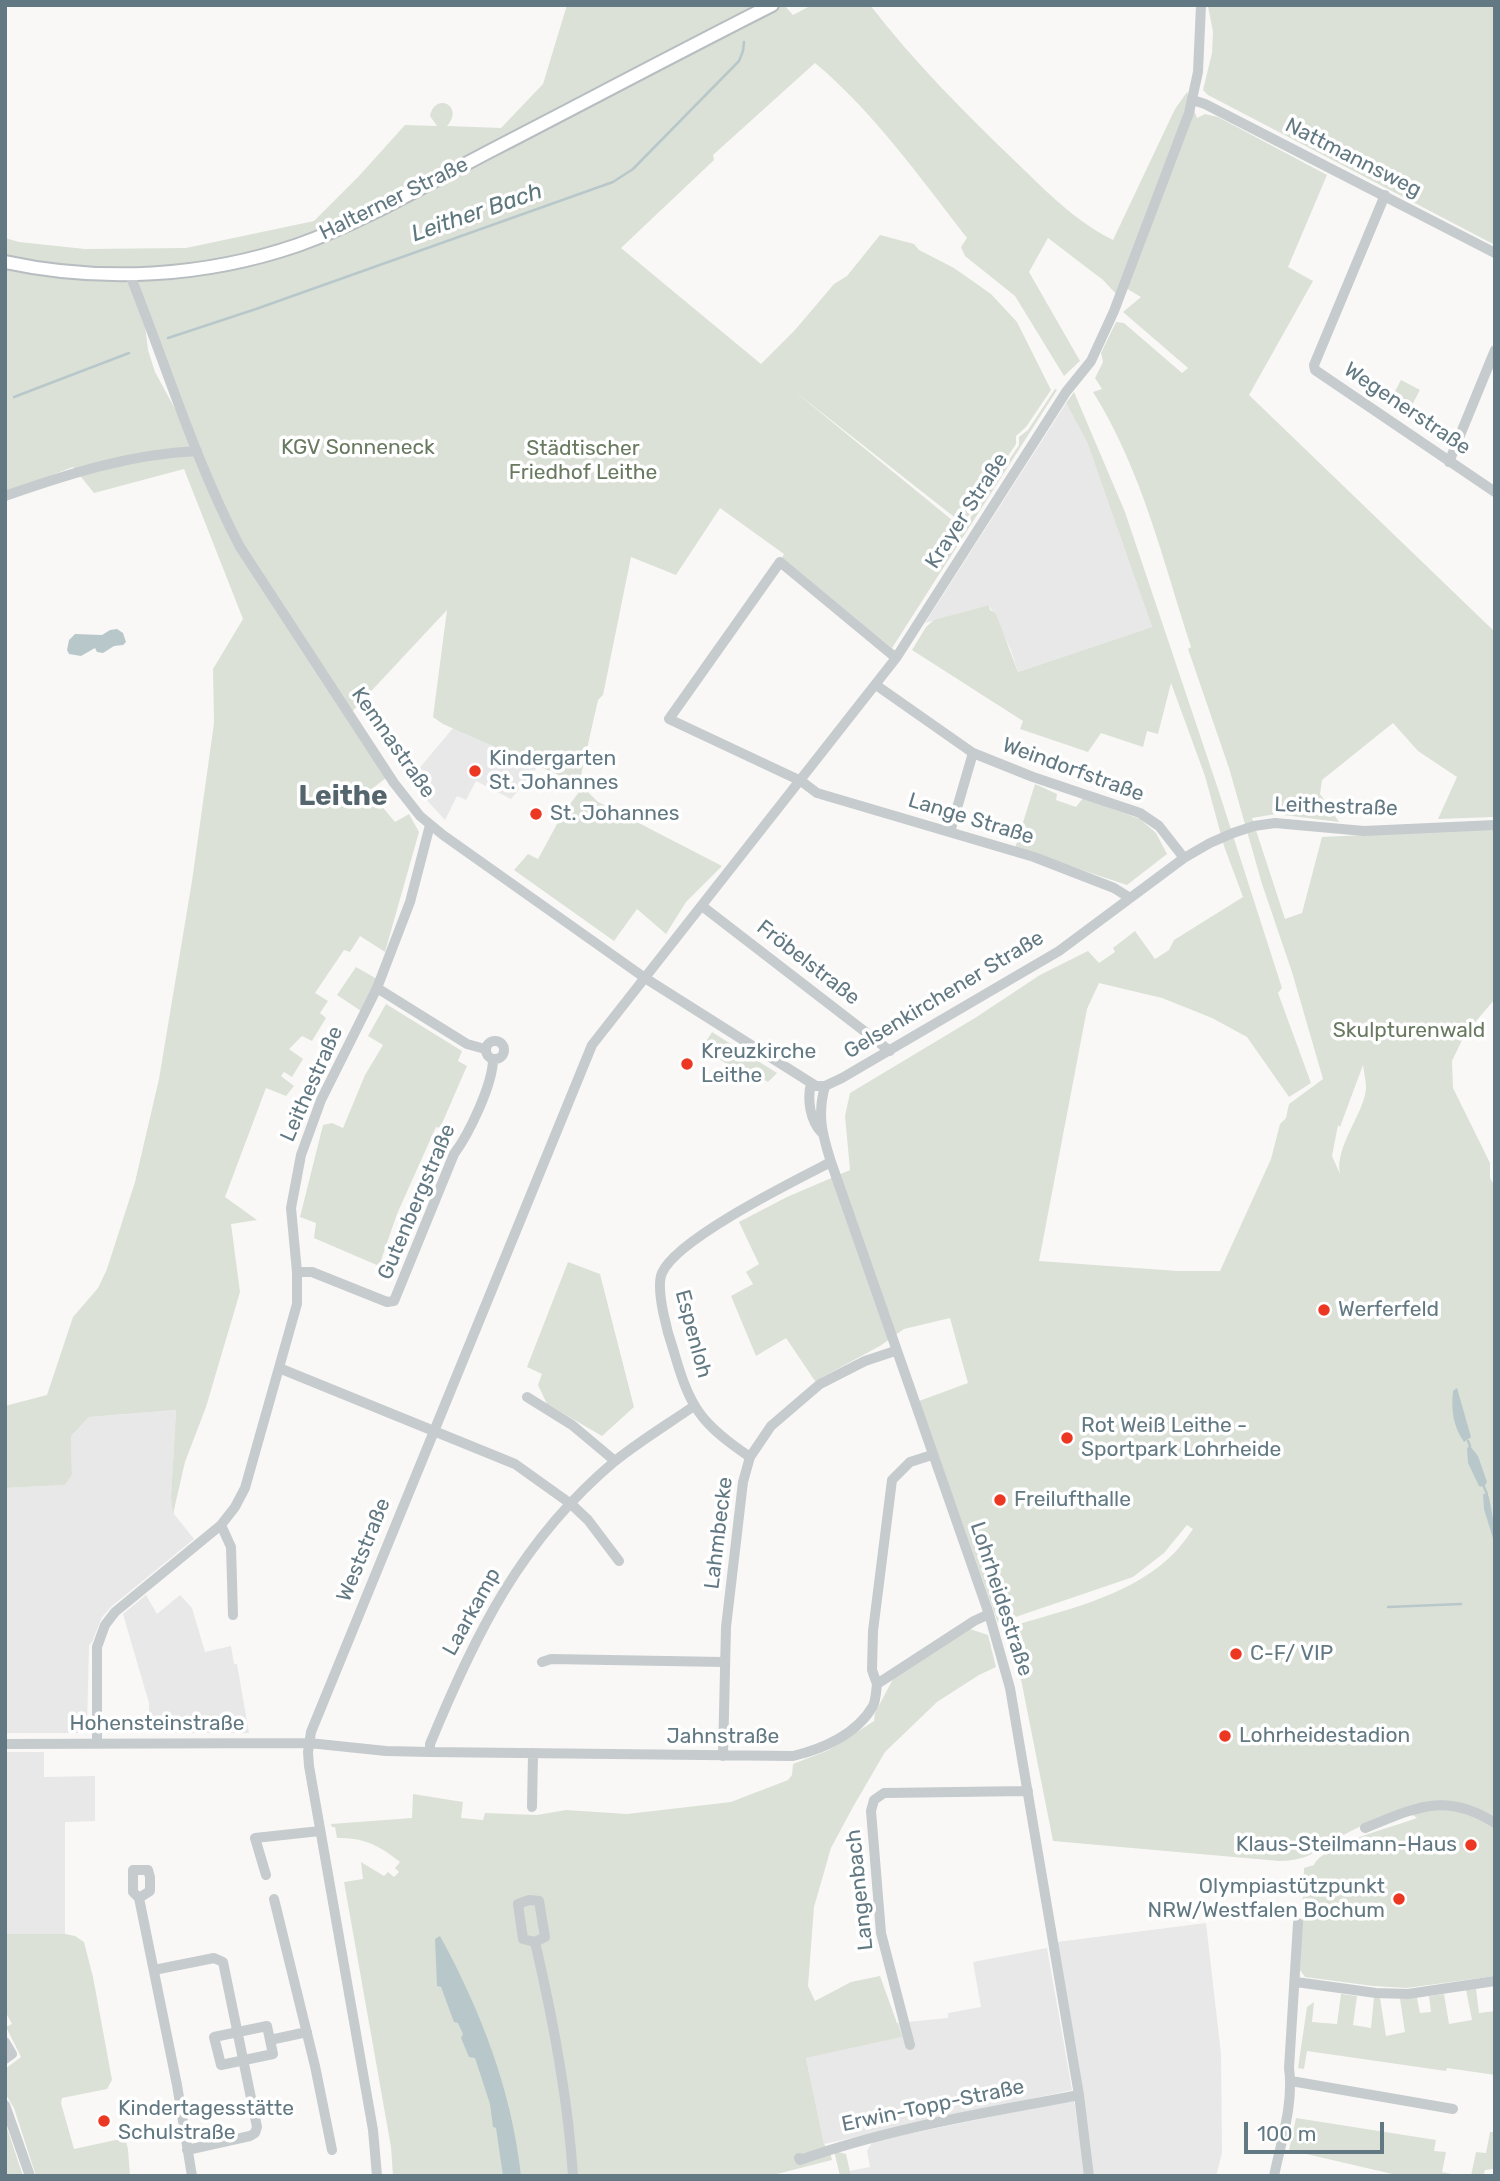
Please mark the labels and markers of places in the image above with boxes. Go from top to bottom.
place label: Kindergarten St. Johannes [489,746,618,796]
marker: Kindergarten St. Johannes [467,763,483,779]
place label: St. Johannes [550,801,679,827]
marker: St. Johannes [528,806,544,822]
place label: Kreuzkirche Leithe [701,1039,816,1089]
marker: Kreuzkirche Leithe [679,1056,695,1072]
place label: Werferfeld [1338,1297,1439,1323]
marker: Werferfeld [1316,1302,1332,1318]
place label: Rot Weiß Leithe - Sportpark Lohrheide [1081,1413,1281,1463]
marker: Rot Weiß Leithe - Sportpark Lohrheide [1059,1430,1075,1446]
place label: Freilufthalle [1014,1487,1131,1513]
marker: Freilufthalle [992,1492,1008,1508]
place label: C-F/ VIP [1250,1641,1333,1667]
marker: C-F/ VIP [1228,1646,1244,1662]
place label: Lohrheidestadion [1239,1723,1410,1749]
marker: Lohrheidestadion [1217,1728,1233,1744]
place label: Klaus-Steilmann-Haus [1236,1832,1457,1858]
marker: Klaus-Steilmann-Haus [1463,1837,1479,1853]
place label: Olympiastützpunkt NRW/Westfalen Bochum [1148,1874,1385,1924]
marker: Olympiastützpunkt NRW/Westfalen Bochum [1391,1891,1407,1907]
place label: Kindertagesstätte Schulstraße [118,2096,294,2146]
marker: Kindertagesstätte Schulstraße [96,2113,112,2129]

